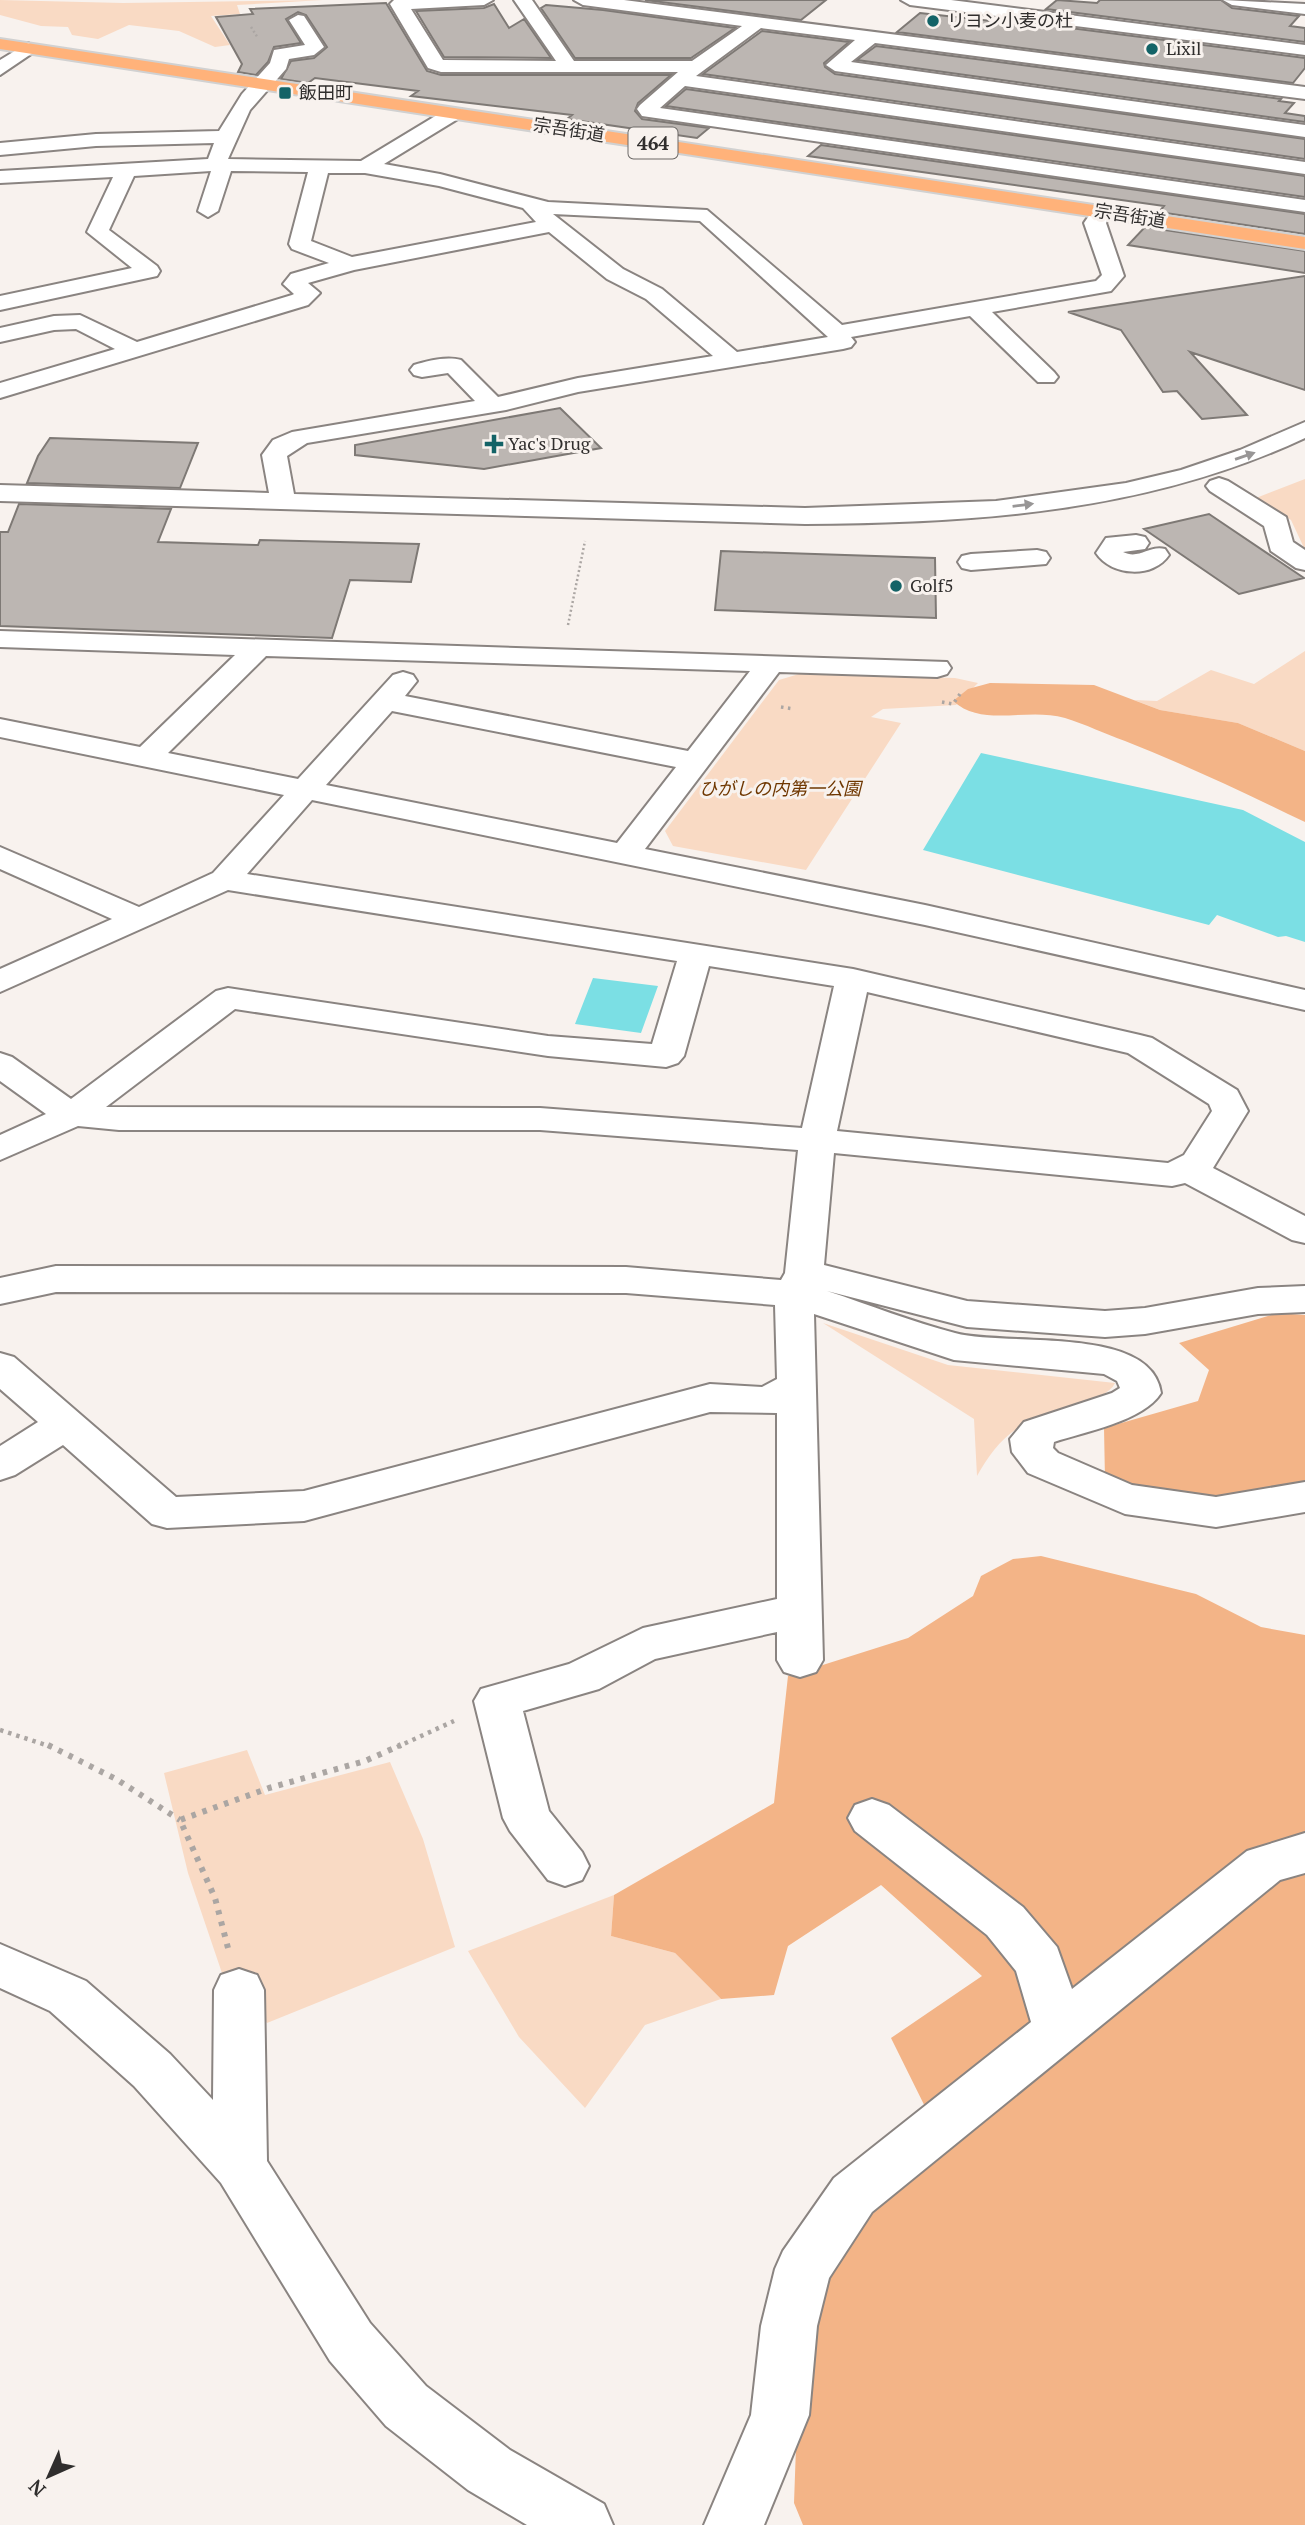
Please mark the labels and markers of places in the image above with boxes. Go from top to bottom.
place label: リヨン小麦の杜 [947,8,1073,32]
marker: リヨン小麦の杜 [925,13,941,29]
place label: Lixil [1166,36,1201,60]
marker: Lixil [1144,41,1160,57]
place label: 飯田町 [299,80,353,104]
marker: 飯田町 [277,85,293,101]
place label: Yac's Drug [508,431,591,455]
marker: Yac's Drug [486,436,502,452]
place label: Golf5 [910,573,954,597]
marker: Golf5 [888,578,904,594]

